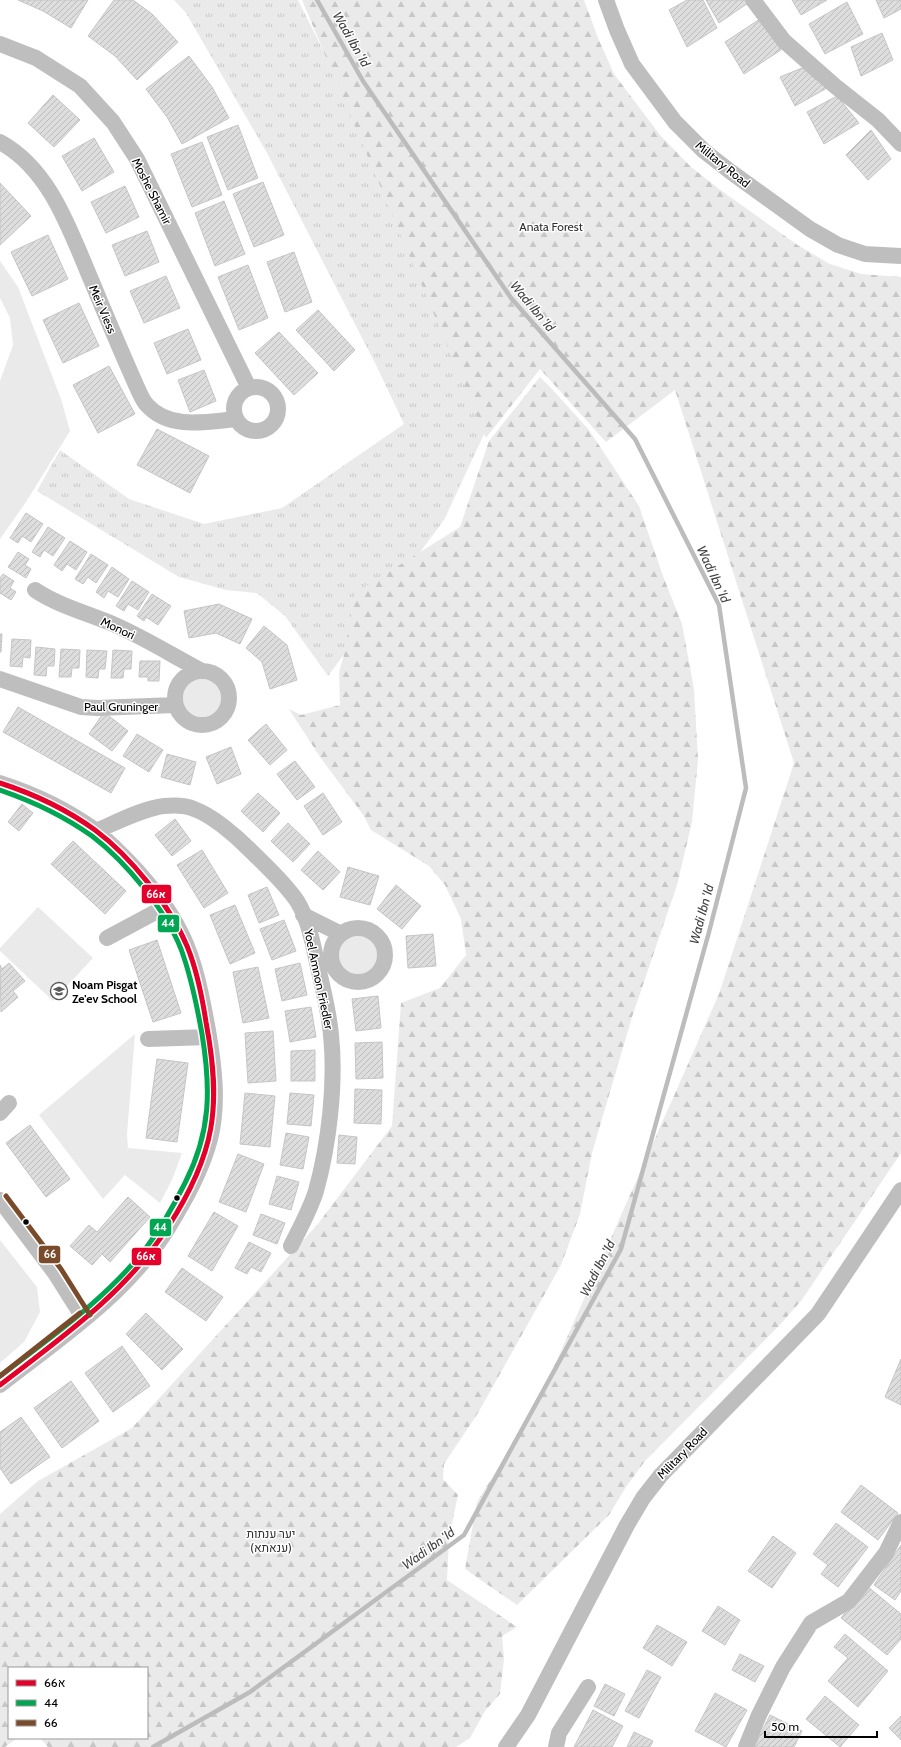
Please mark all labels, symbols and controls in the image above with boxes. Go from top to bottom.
water label: Wadi Ibn 'Id [330,8,374,70]
street label: Military Road [693,137,753,191]
street label: Moshe Shamir [129,155,175,227]
park label: Anata Forest [519,219,583,234]
water label: Wadi Ibn 'Id [507,277,559,335]
street label: Meir Viess [86,282,120,336]
water label: Wadi Ibn 'Id [694,543,734,605]
street label: Monori [99,614,137,642]
street label: Paul Gruninger [84,699,158,714]
water label: Wadi Ibn 'Id [685,882,717,946]
line badge: 66א [141,884,172,904]
text: 66א [146,887,166,901]
line badge: 44 [157,914,180,933]
text: 44 [161,916,175,930]
street label: Yoel Amnon Friedler [301,926,337,1031]
place label: Noam Pisgat Ze'ev School [72,977,137,1006]
school or university icon: Noam Pisgat Ze'ev School [49,981,69,1001]
unlabelled marker [172,1193,182,1203]
unlabelled marker [21,1217,31,1227]
line badge: 44 [149,1218,172,1237]
text: 44 [153,1220,167,1234]
water label: Wadi Ibn 'Id [576,1237,618,1299]
line badge: 66 [38,1245,61,1264]
text: 66 [44,1247,56,1261]
line badge: 66א [131,1247,162,1266]
text: 66א [136,1249,156,1263]
street label: Military Road [654,1424,710,1482]
water label: Wadi Ibn 'Id [399,1523,458,1572]
park label: יער ענתות (ענאתא) [247,1526,295,1555]
legend [8,1667,148,1739]
text: 66א [44,1675,66,1690]
text: 44 [44,1695,58,1710]
scale bar [765,1713,877,1739]
text: 66 [44,1715,58,1730]
text: 50 m [771,1719,799,1734]

